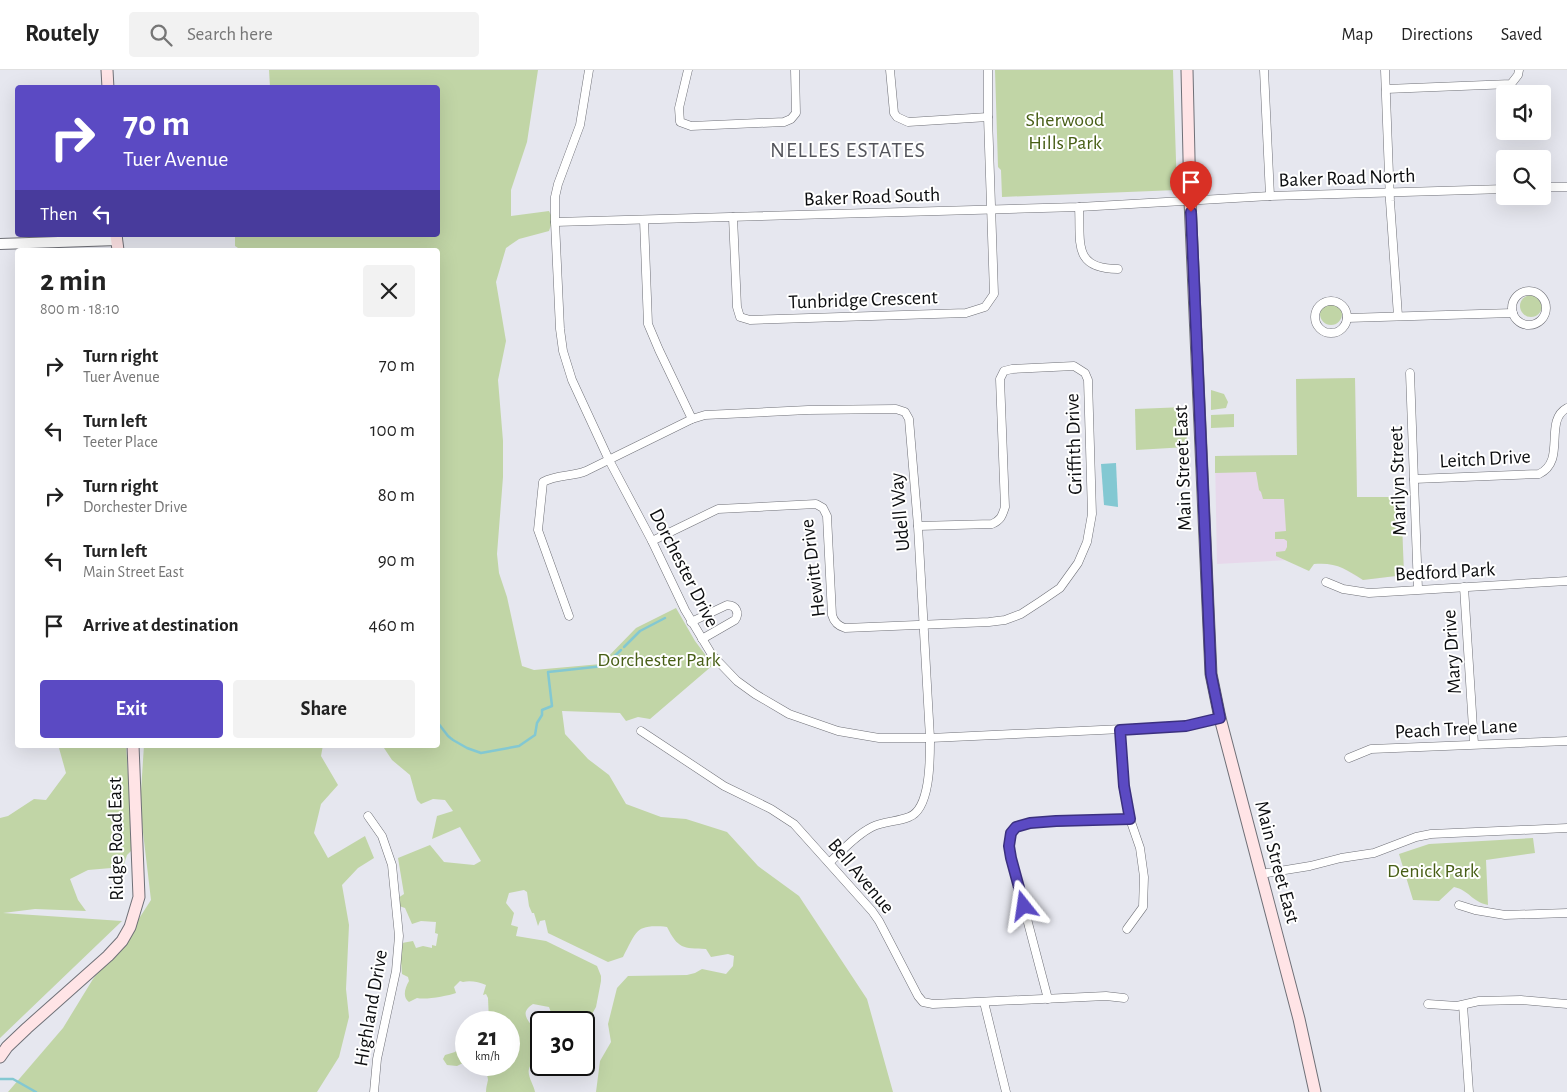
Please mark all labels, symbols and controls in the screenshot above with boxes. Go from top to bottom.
search box [129,12,479,57]
icon: search [147,21,175,49]
text: Routely [25,22,99,46]
text: Search here [187,25,273,44]
text: Map [1342,26,1373,44]
text: Directions [1401,26,1473,44]
text: Saved [1501,26,1542,44]
map controls [1496,85,1551,205]
button: sound [1496,85,1551,140]
icon: right [40,105,105,170]
text: 70 m [123,107,190,142]
park label: Sherwood Hills Park [1026,110,1104,153]
district label: NELLES ESTATES [770,139,926,161]
text: Tuer Avenue [123,148,228,170]
button: search [1496,150,1551,205]
pin [1170,161,1212,212]
street label: Baker Road North [1278,166,1416,190]
icon: arrive [1177,168,1205,196]
street label: Baker Road South [803,185,941,209]
icon: left [88,200,116,228]
text: Then [40,205,78,224]
button: close [363,265,415,317]
text: 2 min [40,266,107,296]
street label: Tunbridge Crescent [788,287,939,313]
text: 800 m · 18:10 [40,301,120,317]
text: Turn right [83,347,158,366]
icon: right [40,352,68,380]
text: 70 m [379,356,415,375]
text: Tuer Avenue [83,369,160,385]
street label: Griffith Drive [1062,393,1086,495]
street label: Main Street East [1171,404,1195,531]
text: Turn left [83,412,147,431]
icon: left [40,417,68,445]
text: 100 m [370,421,415,440]
street label: Marilyn Street [1386,425,1410,536]
text: Teeter Place [83,434,158,450]
street label: Leitch Drive [1439,447,1531,471]
street label: Udell Way [887,471,913,552]
text: Turn right [83,477,158,496]
icon: right [40,482,68,510]
text: 80 m [378,486,415,505]
text: Dorchester Drive [83,499,187,515]
street label: Dorchester Drive [645,505,723,631]
street label: Hewitt Drive [797,518,829,618]
text: Turn left [83,542,147,561]
icon: left [40,547,68,575]
text: 90 m [378,551,415,570]
street label: Bedford Park [1395,559,1495,585]
text: Main Street East [83,564,184,580]
street label: Mary Drive [1439,609,1465,695]
icon: arrive [40,612,68,640]
text: Arrive at destination [83,616,239,635]
text: 460 m [369,616,415,635]
park label: Dorchester Park [597,650,721,670]
button: Exit [40,680,223,738]
button: Share [233,680,415,738]
street label: Peach Tree Lane [1394,716,1518,742]
street label: Ridge Road East [105,776,127,901]
street label: Main Street East [1251,799,1303,926]
street label: Bell Avenue [824,835,898,917]
park label: Denick Park [1387,861,1479,881]
position arrow [997,879,1049,931]
street label: Highland Drive [351,948,391,1068]
speed limit sign: 30 [530,1011,595,1076]
text: 21 [477,1025,498,1050]
text: km/h [475,1050,500,1062]

